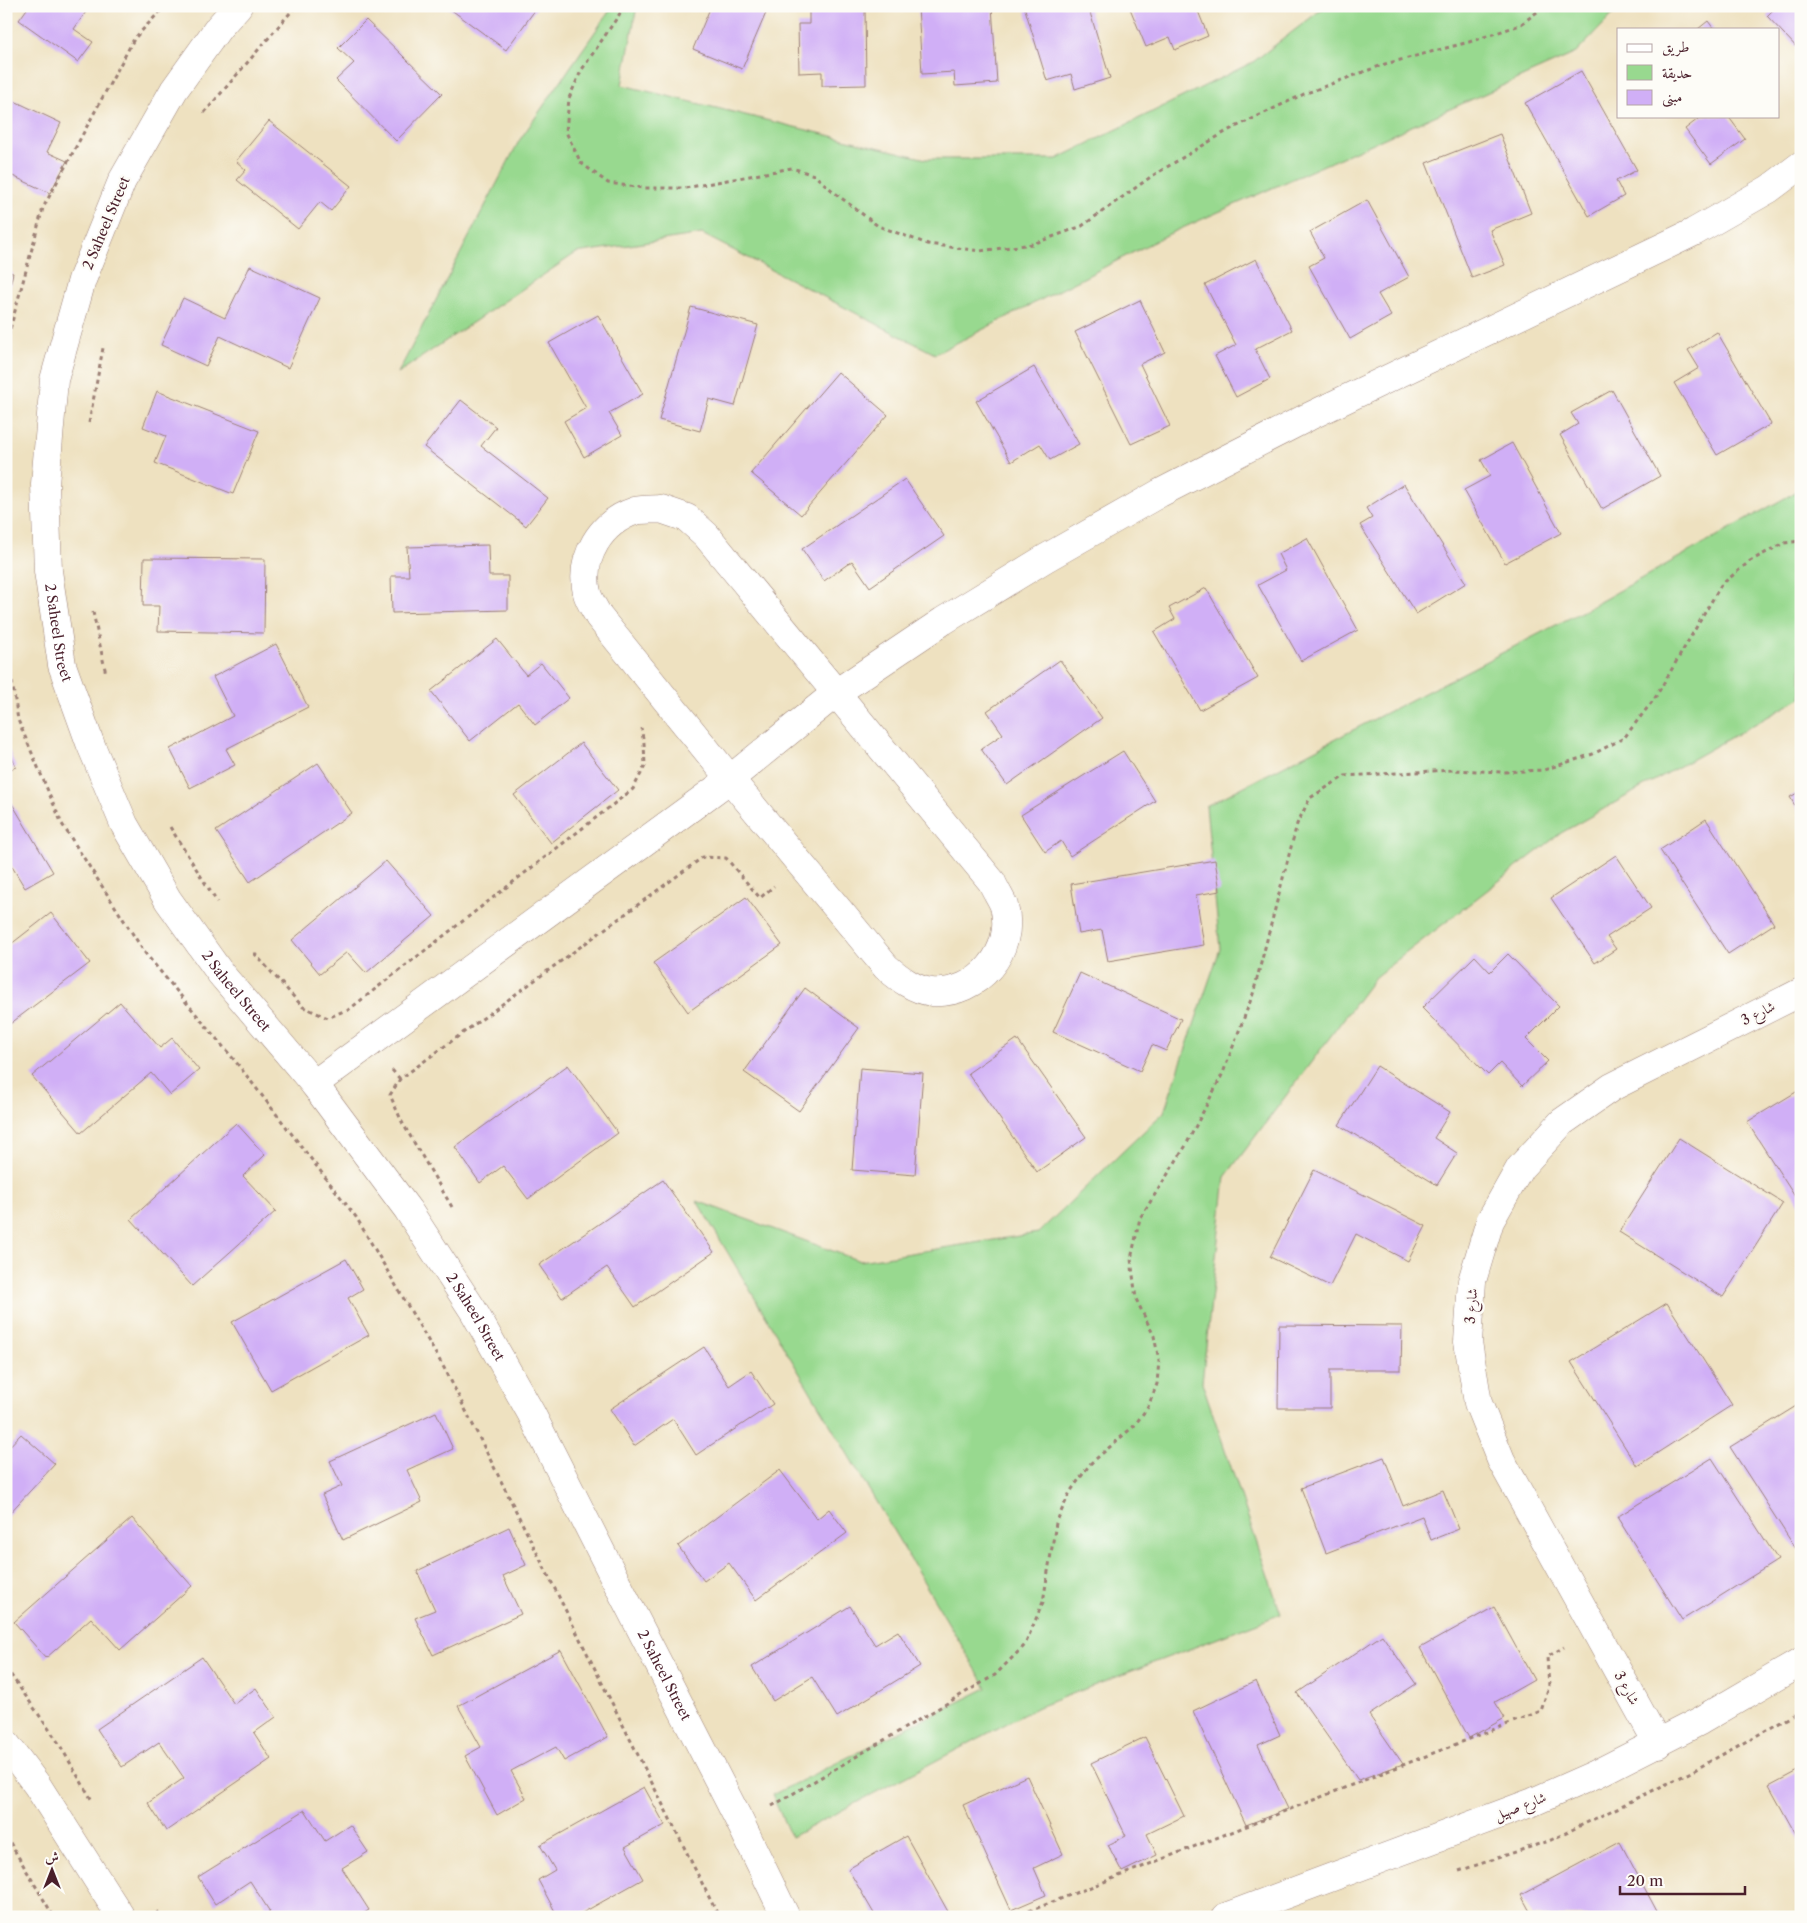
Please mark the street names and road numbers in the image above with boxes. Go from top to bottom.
street label: 2 Saheel Street [78,174,134,272]
street label: 2 Saheel Street [41,582,76,684]
street label: 2 Saheel Street [198,947,275,1035]
street label: 3 شارع [1738,997,1779,1032]
street label: 2 Saheel Street [442,1269,509,1364]
street label: 3 شارع [1461,1287,1484,1325]
street label: 2 Saheel Street [634,1627,695,1724]
street label: 3 شارع [1608,1668,1644,1709]
street label: شارع صهيل [1491,1788,1550,1827]

